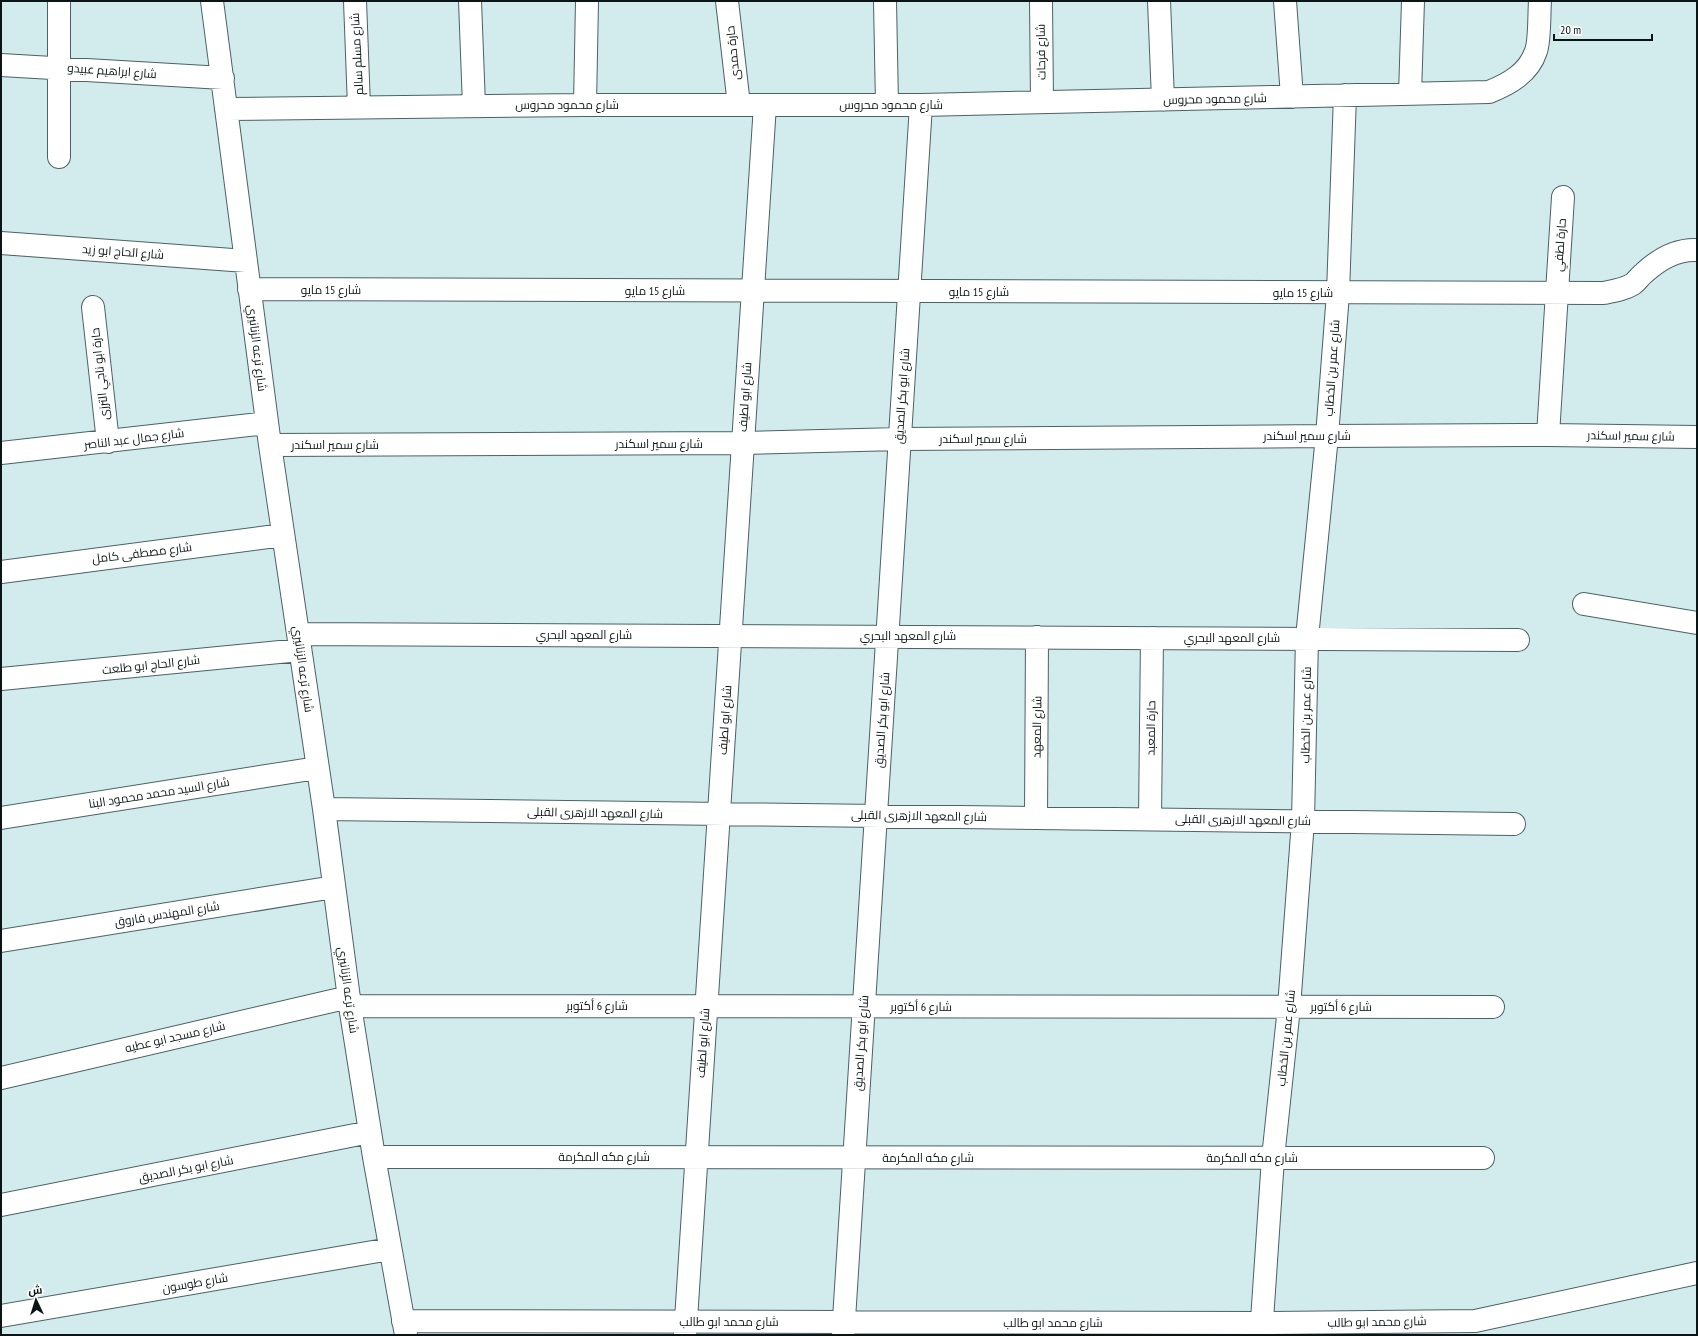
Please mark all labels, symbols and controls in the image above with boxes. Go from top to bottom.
street label: شارع مسلم سالم [347,12,367,96]
scale bar [1554,16,1652,42]
text: 20 m [1560,22,1581,37]
street label: شارع فرحات [1033,24,1049,80]
street label: حارة حمدى [722,25,743,81]
street label: شارع ابراهيم عبيدو [67,60,157,82]
street label: شارع محمود محروس [1163,90,1267,108]
street label: شارع محمود محروس [515,97,619,113]
street label: شارع محمود محروس [839,97,943,113]
street label: حارة لطفي [1550,218,1572,272]
street label: شارع الحاج ابو زيد [81,241,165,263]
street label: شارع 15 مايو [301,282,361,298]
street label: شارع 15 مايو [625,283,685,299]
street label: شارع 15 مايو [949,284,1009,300]
street label: شارع 15 مايو [1273,285,1333,301]
street label: شارع ترعه الزنانيري [242,304,270,393]
street label: شارع عمر بن الخطاب [1321,319,1343,417]
street label: حارة ابو ناجي الترزى [87,327,115,421]
street label: شارع ابو بكر الصديق [891,347,913,444]
street label: شارع ابو لطيف [735,361,755,433]
street label: شارع جمال عبد الناصر [82,425,185,453]
street label: شارع سمير اسكندر [1586,427,1675,445]
street label: شارع سمير اسكندر [1262,428,1351,444]
street label: شارع سمير اسكندر [938,431,1027,447]
street label: شارع سمير اسكندر [614,436,703,452]
street label: شارع سمير اسكندر [290,437,379,453]
street label: شارع مصطفى كامل [91,539,193,567]
street label: شارع ترعه الزنانيري [287,625,317,714]
street label: شارع المعهد البحري [536,627,632,645]
street label: شارع المعهد البحري [860,628,956,646]
street label: شارع المعهد البحري [1184,630,1280,648]
street label: شارع الحاج ابو طلعت [101,652,201,678]
street label: شارع عمر بن الخطاب [1297,666,1315,764]
street label: شارع ابو بكر الصديق [871,671,893,768]
street label: شارع ابو لطيف [715,684,735,756]
street label: شارع المعهد [1028,696,1046,758]
street label: حارة المعبد [1143,700,1158,756]
street label: شارع السيد محمد محمود البنا [87,774,231,812]
street label: شارع المعهد الازهرى القبلى [527,804,663,822]
street label: شارع المعهد الازهرى القبلى [851,807,987,825]
street label: شارع المعهد الازهرى القبلى [1175,811,1311,829]
street label: شارع المهندس فاروق [113,898,221,930]
street label: شارع ترعه الزنانيري [332,946,362,1035]
street label: شارع عمر بن الخطاب [1273,989,1299,1087]
street label: شارع ابو بكر الصديق [850,994,872,1091]
street label: شارع 6 أكتوبر [565,998,628,1014]
street label: شارع 6 أكتوبر [889,999,952,1015]
street label: شارع 6 أكتوبر [1309,999,1372,1015]
street label: شارع ابو لطيف [693,1007,713,1079]
street label: شارع مسجد ابو عطيه [123,1018,227,1056]
street label: شارع مكه المكرمة [558,1149,650,1165]
street label: شارع مكه المكرمة [882,1150,974,1166]
street label: شارع مكه المكرمة [1206,1150,1298,1166]
street label: شارع ابو بكر الصديق [137,1152,235,1186]
street label: شارع طوسون [161,1269,229,1297]
north arrow [16,1280,56,1320]
text: ش [28,1283,43,1297]
street label: شارع محمد ابو طالب [1327,1313,1427,1331]
street label: شارع محمد ابو طالب [679,1314,779,1330]
street label: شارع محمد ابو طالب [1003,1315,1103,1331]

